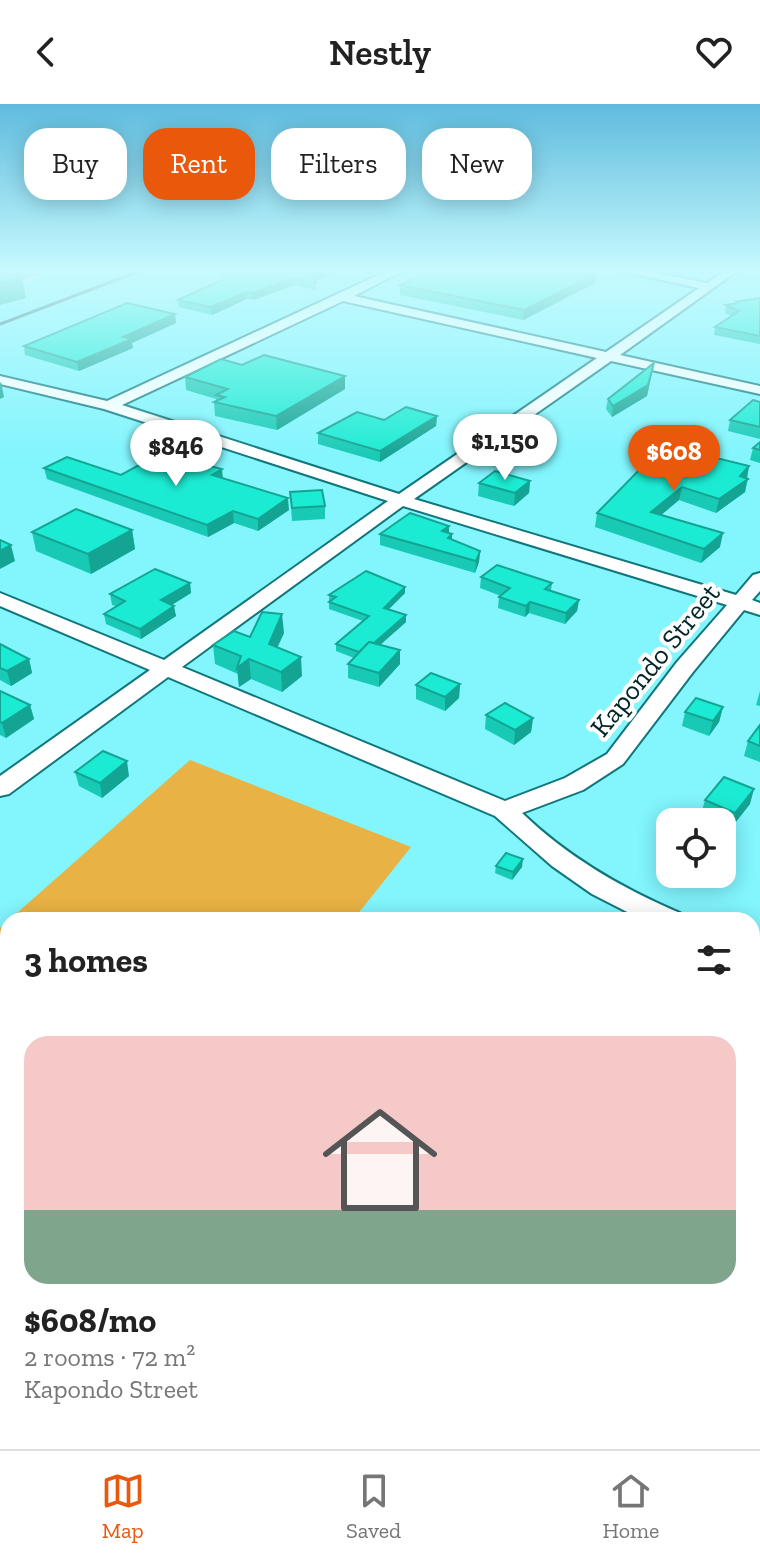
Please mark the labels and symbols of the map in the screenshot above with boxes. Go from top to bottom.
pin: $1,150 [440,414,570,482]
pin: $846 [129,420,223,488]
pin: $608 [627,425,721,493]
street label: Kapondo Street [583,576,727,743]

